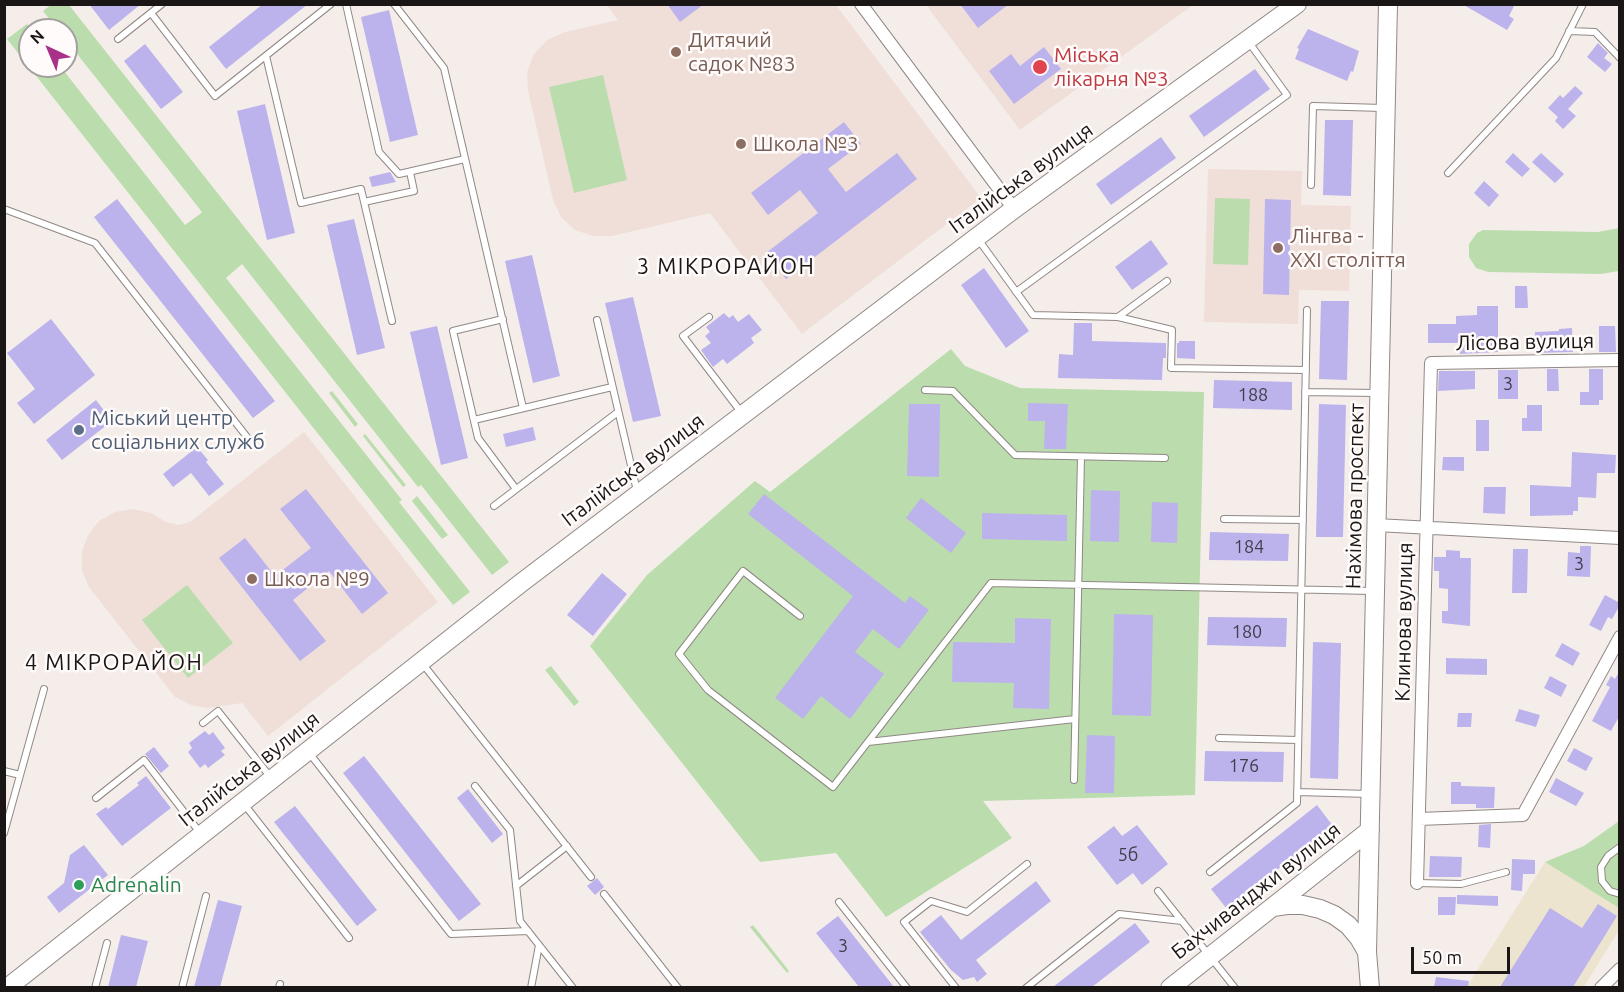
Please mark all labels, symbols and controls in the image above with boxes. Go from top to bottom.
north arrow [18,18,78,78]
text: N [26,26,47,47]
place label: Дитячий садок №83 [688,27,796,77]
place label: Міська лікарня №3 [1054,42,1169,92]
marker: Дитячий садок №83 [669,45,683,59]
marker: Міська лікарня №3 [1031,58,1049,76]
street label: Італійська вулиця [944,117,1098,239]
place label: Школа №3 [753,131,859,157]
marker: Школа №3 [734,137,748,151]
place label: Лінгва - XXI століття [1290,223,1406,273]
marker: Лінгва - XXI століття [1271,241,1285,255]
district label: 3 МІКРОРАЙОН [637,254,815,280]
street label: Лісова вулиця [1456,328,1594,356]
house number: 3 [1503,373,1513,395]
house number: 188 [1238,384,1268,406]
street label: Нахімова проспект [1341,403,1369,589]
place label: Міський центр соціальних служб [91,405,265,455]
street label: Італійська вулиця [557,408,709,532]
marker: Міський центр соціальних служб [72,423,86,437]
house number: 184 [1234,536,1264,558]
street label: Клинова вулиця [1390,542,1418,702]
house number: 3 [1574,553,1584,575]
place label: Школа №9 [264,566,370,592]
marker: Школа №9 [245,572,259,586]
house number: 180 [1232,621,1262,643]
district label: 4 МІКРОРАЙОН [25,650,203,676]
street label: Італійська вулиця [174,706,324,832]
house number: 176 [1229,755,1259,777]
street label: Бахчиванджи вулиця [1166,817,1346,965]
house number: 5б [1118,844,1138,866]
place label: Adrenalin [91,872,182,898]
marker: Adrenalin [72,878,86,892]
house number: 3 [838,935,848,957]
scale bar [1414,935,1513,973]
text: 50 m [1422,947,1462,967]

